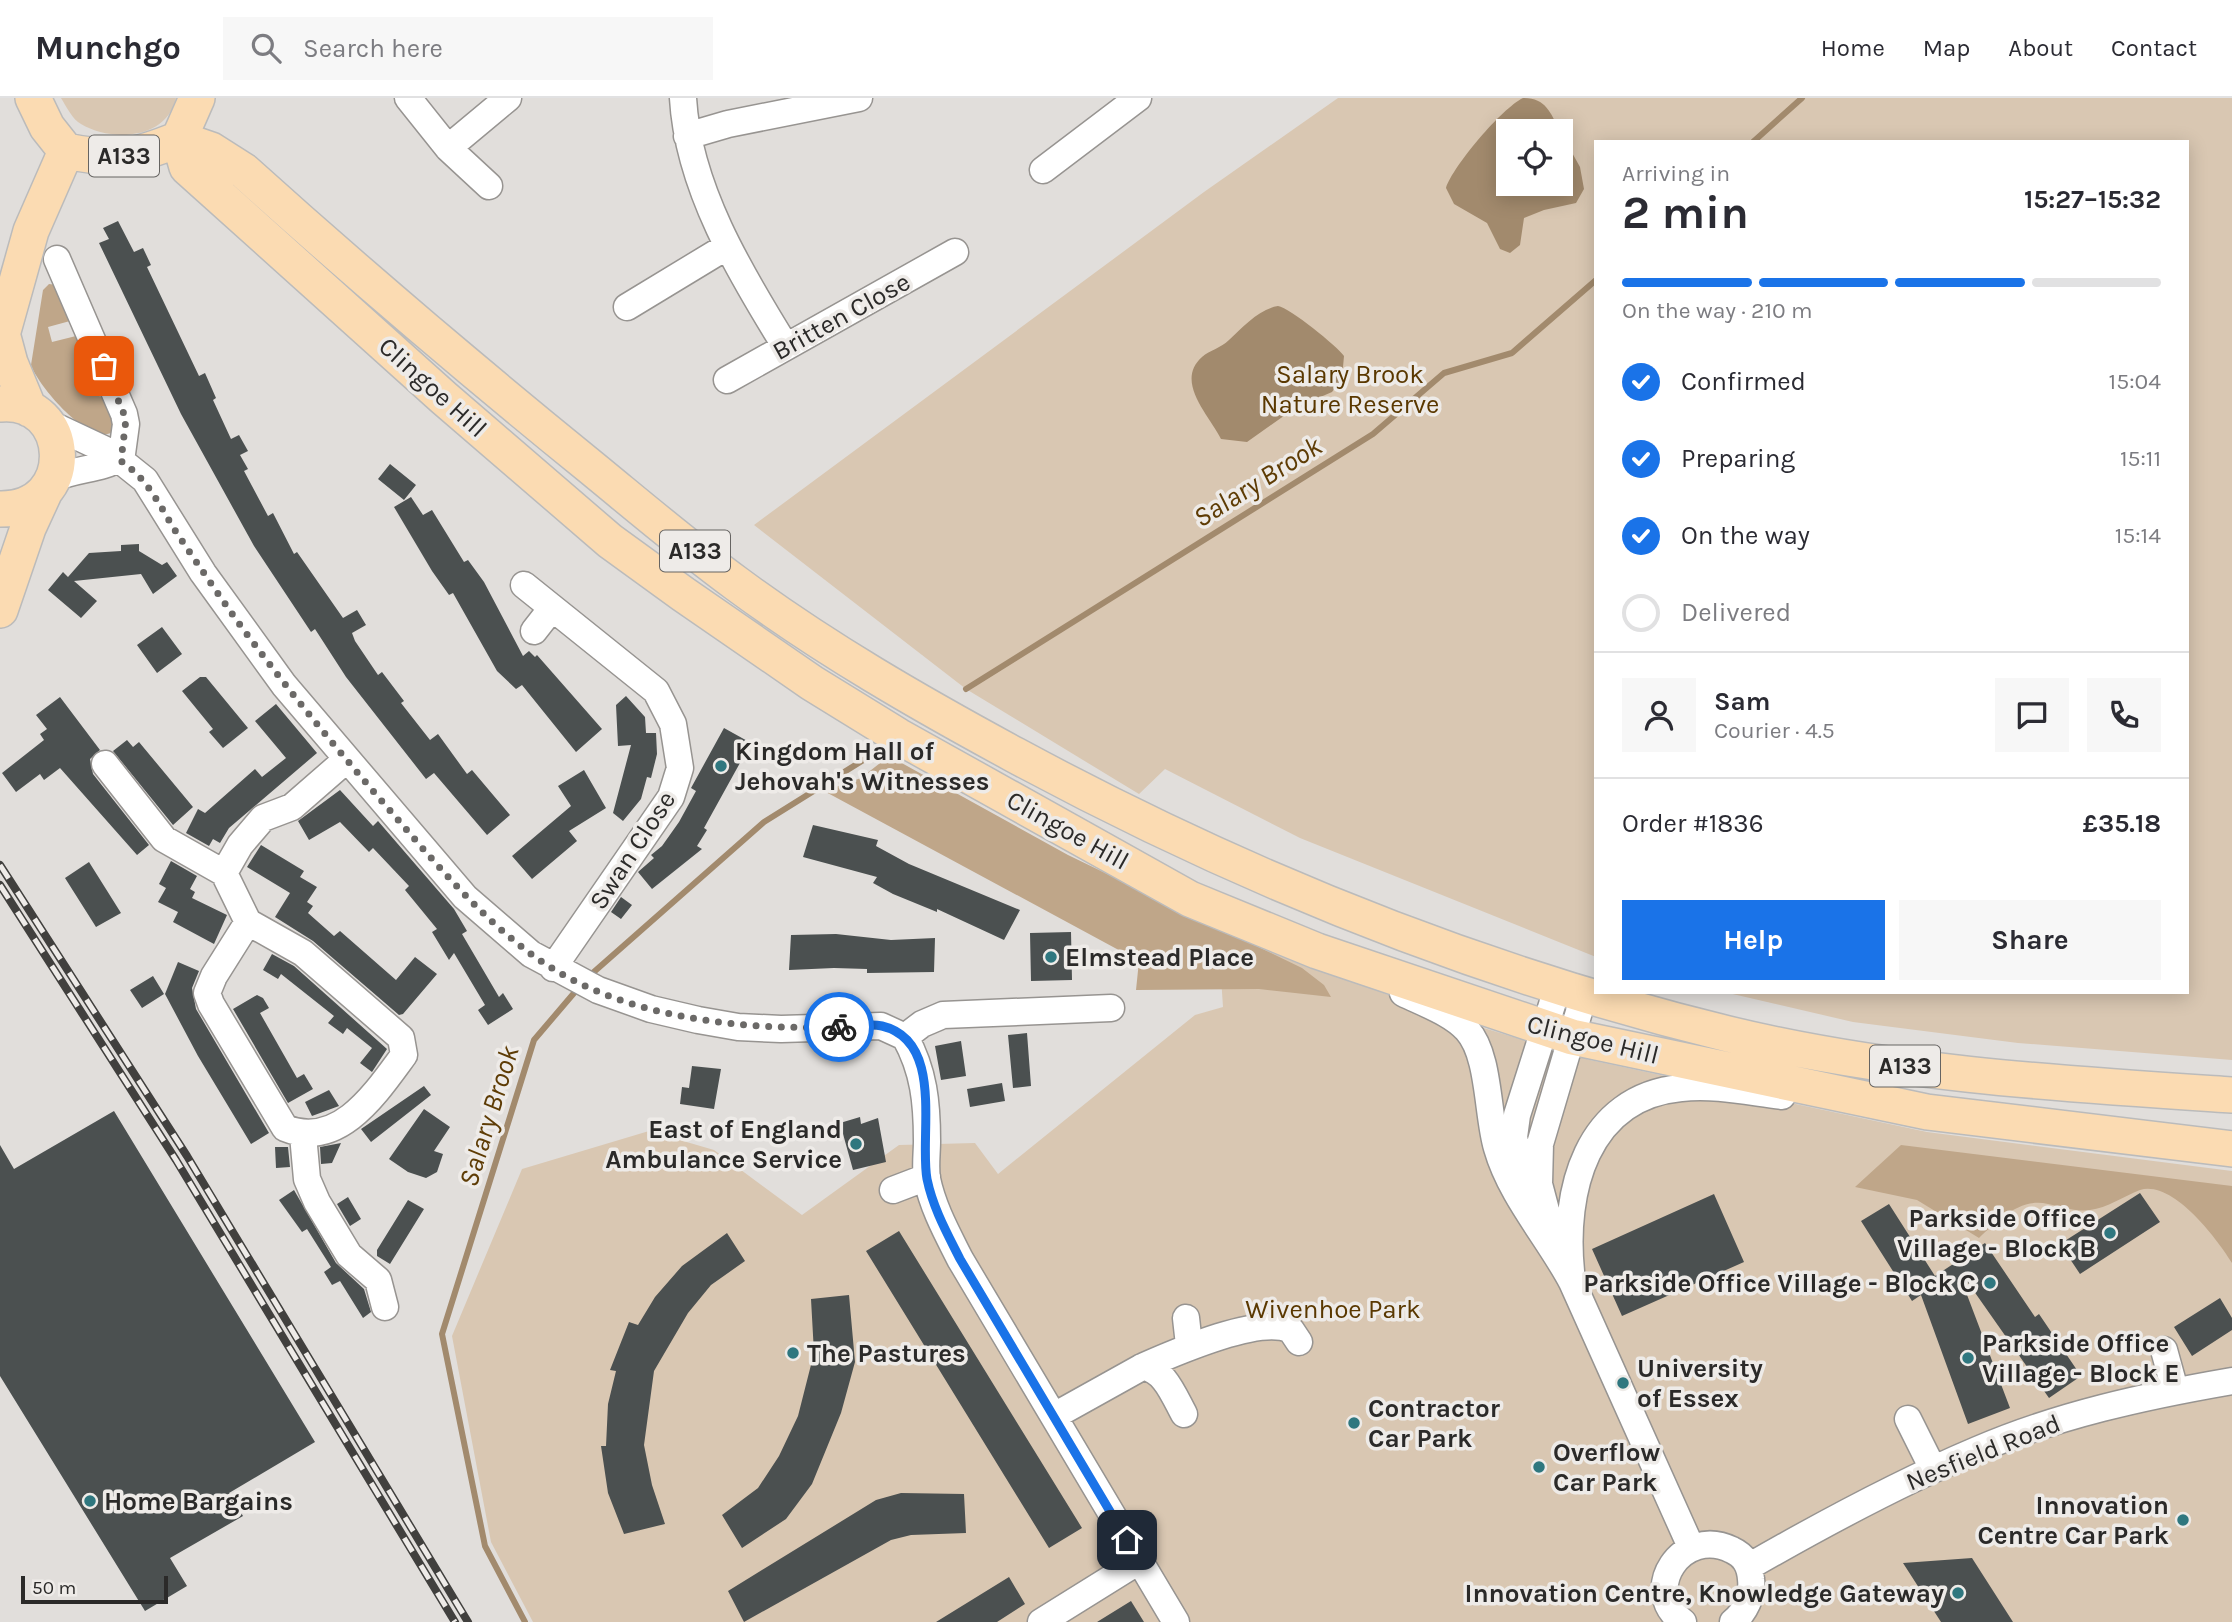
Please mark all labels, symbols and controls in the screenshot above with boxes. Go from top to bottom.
search box [223,17,713,80]
text: Munchgo [35,29,181,67]
icon: search [247,29,285,67]
text: Search here [303,33,443,64]
text: Home [1821,34,1885,62]
text: Map [1923,34,1970,62]
text: About [2008,34,2073,62]
text: Contact [2111,34,2197,62]
map controls [1496,119,1573,196]
button: locate [1496,119,1573,196]
road number: A133 [89,136,159,176]
text: Arriving in [1622,160,1730,187]
text: 15:27–15:32 [2024,184,2161,215]
text: 2 min [1622,186,1749,240]
street label: Britten Close [767,266,915,367]
text: On the way · 210 m [1622,297,1813,324]
street label: Clingoe Hill [372,331,493,444]
pin [74,336,134,396]
icon: bag [85,347,123,385]
park label: Salary Brook Nature Reserve [1261,359,1439,420]
icon: check [1622,363,1660,401]
text: Confirmed [1681,366,1806,397]
text: 15:04 [2109,368,2161,395]
water label: Salary Brook [1187,429,1328,534]
icon: check [1622,440,1660,478]
text: Preparing [1681,443,1795,474]
text: 15:11 [2120,445,2161,472]
icon: check [1622,517,1660,555]
text: On the way [1681,520,1810,551]
text: 15:14 [2115,522,2161,549]
road number: A133 [660,530,730,572]
text: Delivered [1681,597,1791,628]
button: person [1622,678,1696,752]
button: chat [1995,678,2069,752]
button: phone [2087,678,2161,752]
text: Sam [1714,686,1770,717]
text: Courier · 4.5 [1714,717,1835,744]
place label: Kingdom Hall of Jehovah's Witnesses [735,736,989,797]
marker: Kingdom Hall of Jehovah's Witnesses [713,758,729,774]
street label: Clingoe Hill [1001,784,1134,877]
street label: Swan Close [583,785,682,915]
text: Order #1836 [1622,808,1764,839]
text: £35.18 [2082,808,2161,839]
button: Help [1622,900,1885,980]
button: Share [1899,900,2161,980]
place label: Elmstead Place [1065,942,1254,973]
marker: Elmstead Place [1043,949,1059,965]
courier [804,992,874,1062]
icon: bike [820,1008,858,1046]
street label: Clingoe Hill [1524,1008,1662,1071]
water label: Salary Brook [451,1041,526,1190]
road number: A133 [1870,1046,1940,1086]
place label: East of England Ambulance Service [605,1114,842,1175]
marker: East of England Ambulance Service [848,1136,864,1152]
place label: Parkside Office Village - Block B [1897,1203,2096,1264]
marker: Parkside Office Village - Block B [2102,1225,2118,1241]
place label: Parkside Office Village - Block C [1583,1268,1976,1299]
marker: Parkside Office Village - Block C [1982,1275,1998,1291]
park label: Wivenhoe Park [1245,1294,1421,1325]
place label: Parkside Office Village - Block E [1982,1328,2179,1389]
place label: The Pastures [807,1338,966,1369]
marker: The Pastures [785,1345,801,1361]
marker: Parkside Office Village - Block E [1960,1350,1976,1366]
place label: University of Essex [1637,1353,1763,1414]
marker: University of Essex [1615,1375,1631,1391]
place label: Contractor Car Park [1368,1393,1501,1454]
street label: Nesfield Road [1902,1407,2065,1497]
marker: Contractor Car Park [1346,1415,1362,1431]
place label: Overflow Car Park [1553,1437,1660,1498]
marker: Overflow Car Park [1531,1459,1547,1475]
place label: Home Bargains [104,1486,293,1517]
place label: Innovation Centre Car Park [1977,1490,2169,1551]
marker: Home Bargains [82,1493,98,1509]
pin [1097,1510,1157,1570]
marker: Innovation Centre Car Park [2175,1512,2191,1528]
icon: home [1108,1521,1146,1559]
scale bar [21,1573,168,1605]
text: 50 m [32,1577,76,1599]
place label: Innovation Centre, Knowledge Gateway [1465,1578,1944,1609]
marker: Innovation Centre, Knowledge Gateway [1950,1585,1966,1601]

